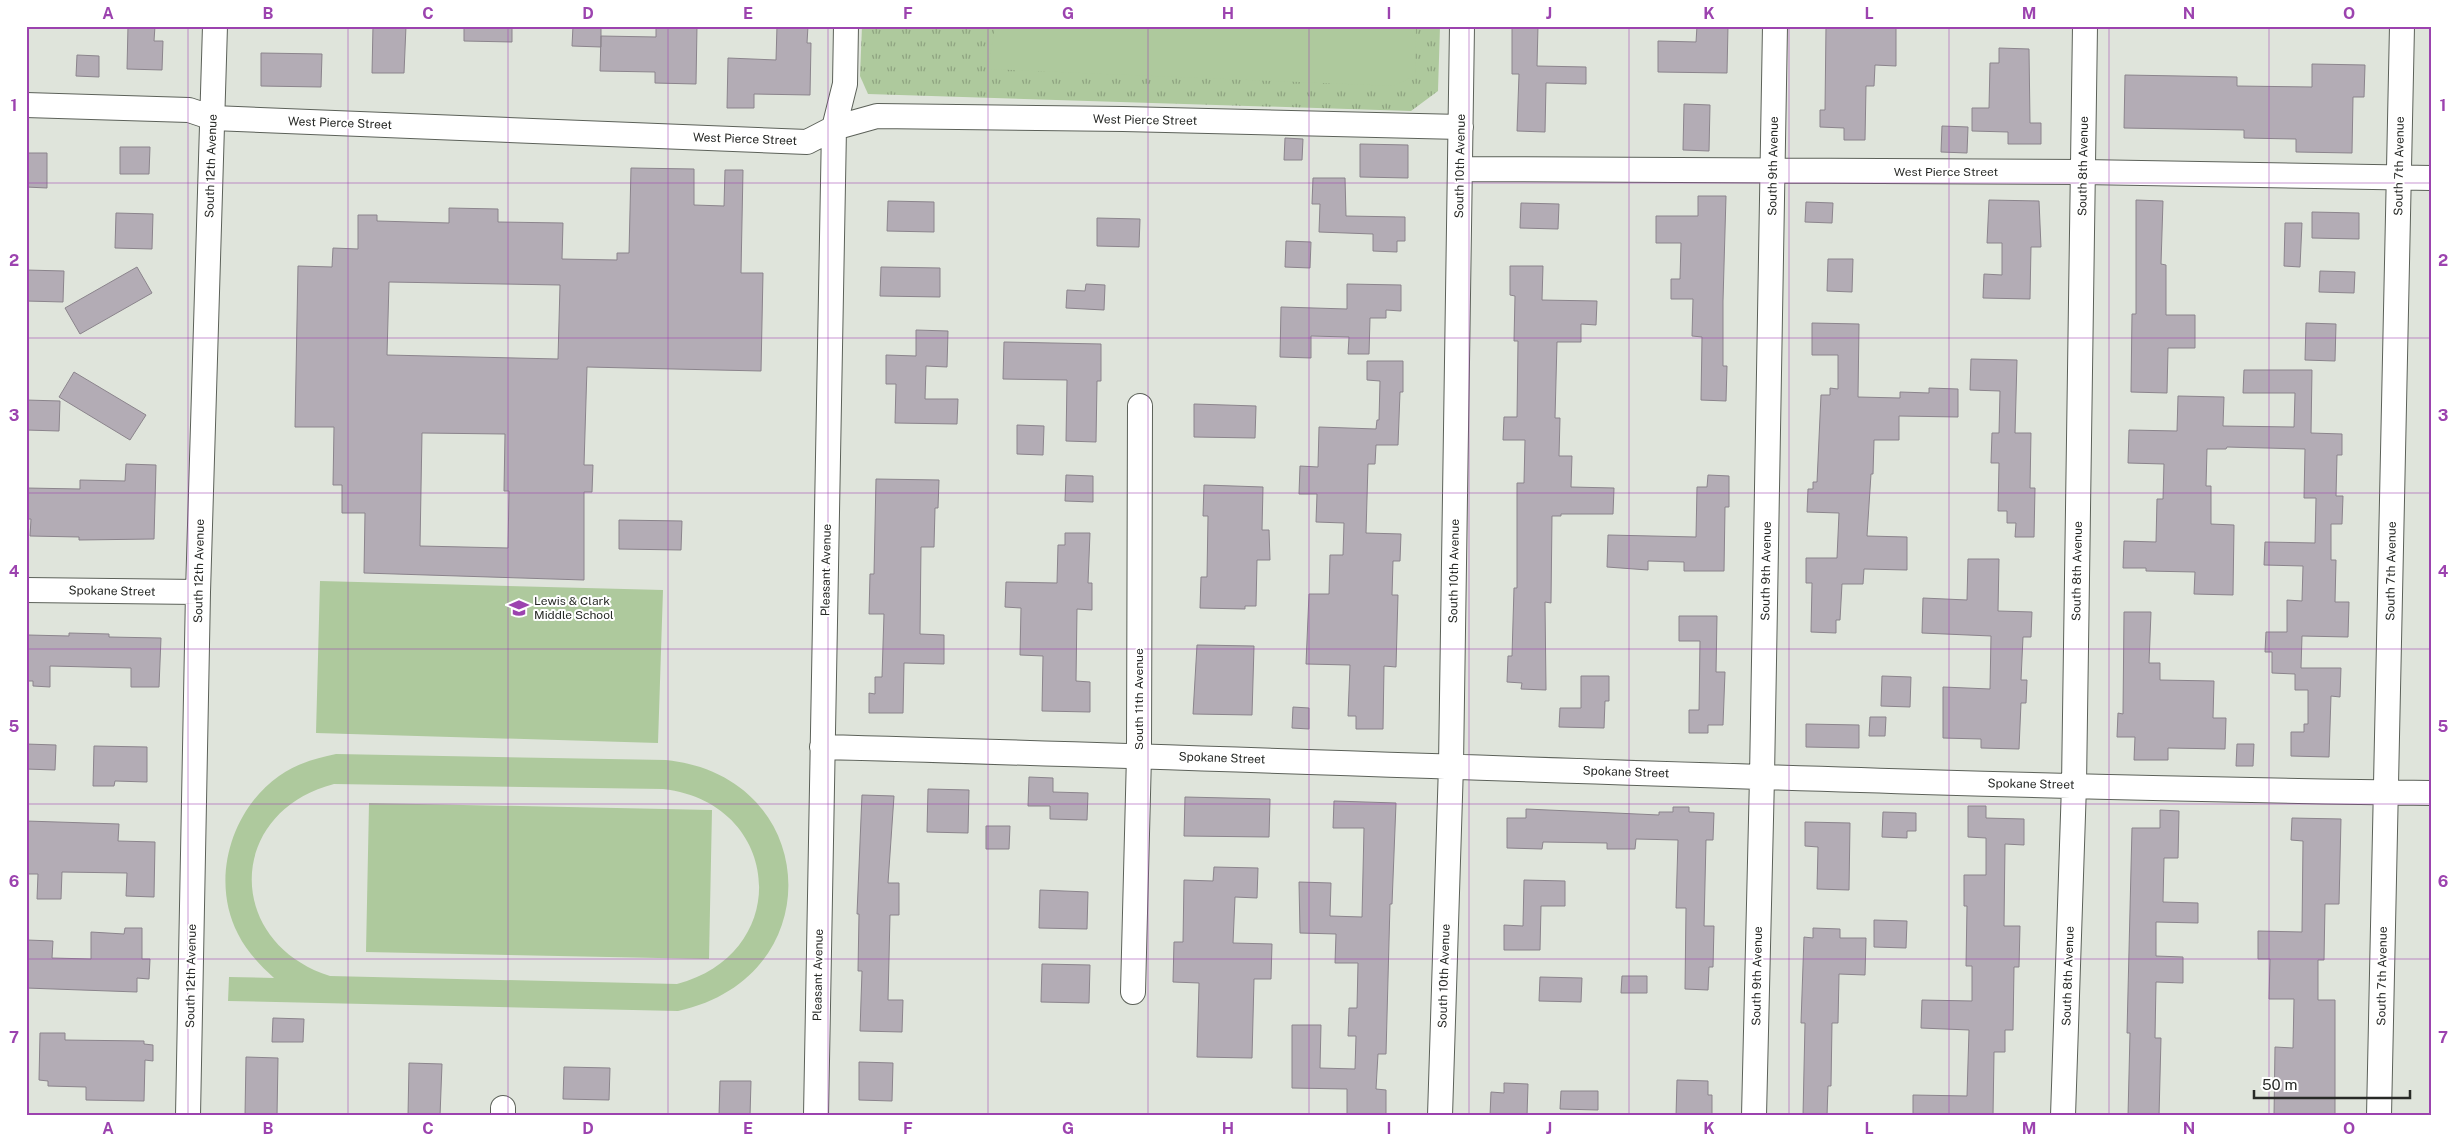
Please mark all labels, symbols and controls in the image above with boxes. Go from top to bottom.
text: A [102,4,114,23]
text: B [263,4,274,23]
text: C [422,4,434,23]
text: D [582,4,594,23]
text: E [743,4,753,23]
text: F [903,4,913,23]
text: G [1062,4,1074,23]
text: H [1222,4,1234,23]
text: I [1387,4,1391,23]
text: J [1546,4,1552,23]
text: K [1703,4,1715,23]
text: L [1864,4,1874,23]
text: M [2022,4,2036,23]
text: N [2183,4,2195,23]
text: O [2343,4,2355,23]
text: 1 [11,96,17,115]
text: 1 [2440,96,2446,115]
street label: West Pierce Street [1093,112,1198,128]
street label: South 12th Avenue [202,114,220,218]
street label: West Pierce Street [288,114,393,132]
street label: South 10th Avenue [1452,114,1468,218]
street label: South 9th Avenue [1765,116,1781,216]
street label: South 8th Avenue [2075,116,2091,216]
street label: South 7th Avenue [2391,116,2407,216]
street label: West Pierce Street [693,130,798,148]
street label: West Pierce Street [1894,165,1998,179]
text: 2 [9,251,19,270]
text: 2 [2438,251,2448,270]
text: 3 [9,406,19,425]
text: 3 [2438,406,2448,425]
street label: South 12th Avenue [191,519,207,623]
street label: South 10th Avenue [1446,519,1462,623]
street label: South 9th Avenue [1758,521,1774,621]
street label: South 8th Avenue [2069,521,2085,621]
street label: South 7th Avenue [2383,521,2399,621]
street label: Pleasant Avenue [818,523,834,616]
text: 4 [9,562,20,581]
text: 4 [2438,562,2449,581]
street label: Spokane Street [68,583,156,599]
place label: Lewis & Clark Middle School [534,594,614,622]
school or university icon: Lewis & Clark Middle School [508,597,530,619]
street label: South 11th Avenue [1132,648,1146,750]
text: 5 [9,717,20,736]
text: 5 [2438,717,2449,736]
street label: Spokane Street [1178,749,1266,767]
street label: Spokane Street [1582,763,1670,781]
street label: Spokane Street [1987,776,2075,792]
text: 6 [9,872,19,891]
text: 6 [2438,872,2448,891]
street label: South 10th Avenue [1435,923,1453,1028]
street label: South 12th Avenue [183,924,199,1028]
street label: South 9th Avenue [1749,926,1765,1026]
street label: South 8th Avenue [2059,926,2077,1026]
street label: South 7th Avenue [2374,926,2390,1026]
street label: Pleasant Avenue [810,928,826,1021]
text: 7 [9,1028,19,1047]
text: 7 [2438,1028,2448,1047]
scale bar [2254,1067,2411,1099]
text: 50 m [2262,1076,2297,1093]
text: A [102,1119,114,1138]
text: B [263,1119,274,1138]
text: C [422,1119,434,1138]
text: D [582,1119,594,1138]
text: E [743,1119,753,1138]
text: F [903,1119,913,1138]
text: G [1062,1119,1074,1138]
text: H [1222,1119,1234,1138]
text: I [1387,1119,1391,1138]
text: J [1546,1119,1552,1138]
text: K [1703,1119,1715,1138]
text: L [1864,1119,1874,1138]
text: M [2022,1119,2036,1138]
text: N [2183,1119,2195,1138]
text: O [2343,1119,2355,1138]

